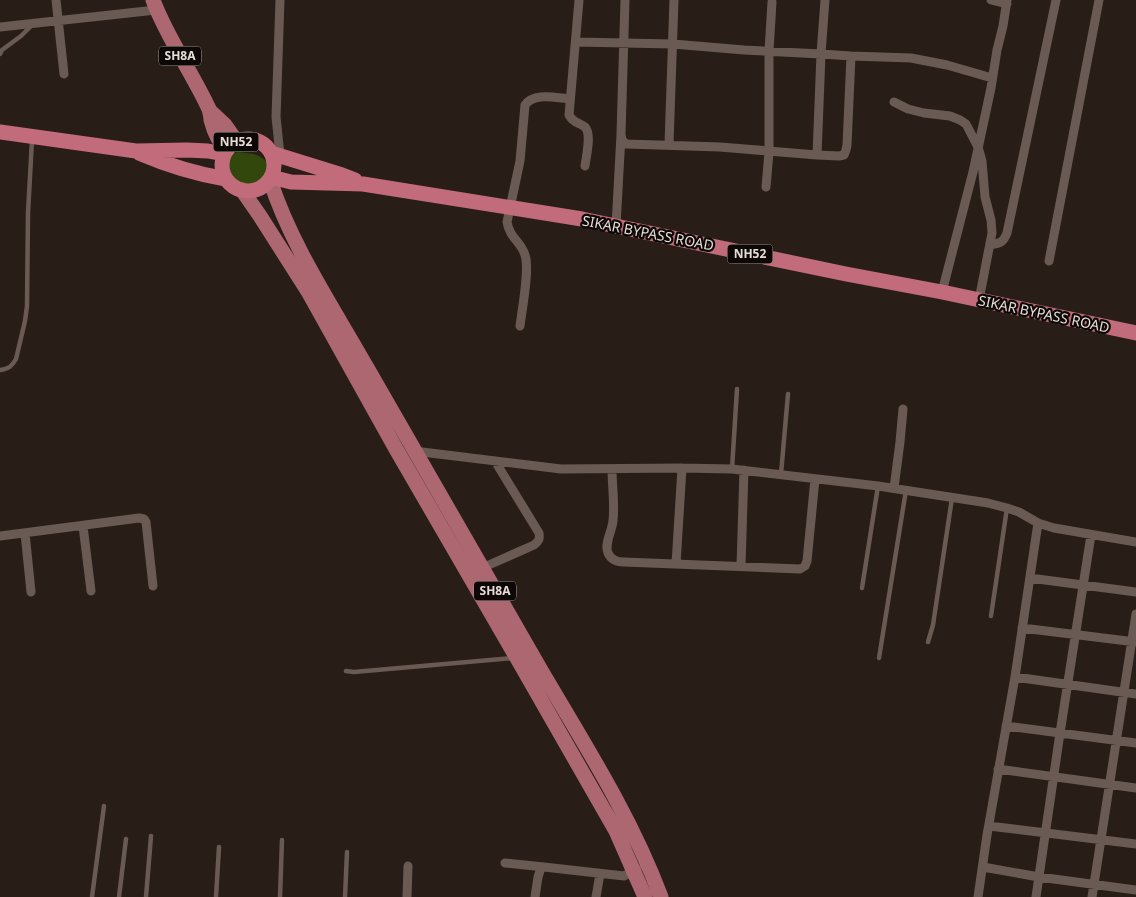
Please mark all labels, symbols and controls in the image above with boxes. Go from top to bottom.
road number: SH8A [159,46,201,66]
road number: NH52 [214,132,258,152]
street label: SIKAR BYPASS ROAD [581,210,716,255]
road number: NH52 [728,244,772,264]
street label: SIKAR BYPASS ROAD [977,290,1111,337]
road number: SH8A [474,582,516,600]

